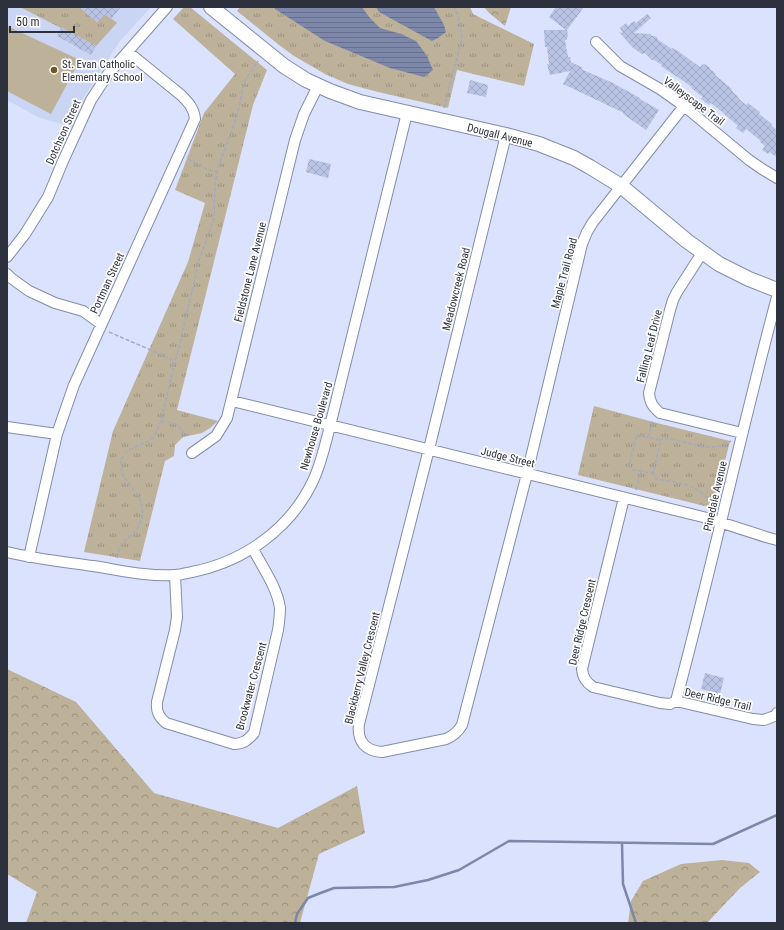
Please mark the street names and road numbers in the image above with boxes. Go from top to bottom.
street label: Valleyscape Trail [661,74,727,129]
street label: Dotchson Street [43,98,84,167]
street label: Dougall Avenue [466,121,534,150]
street label: Fieldstone Lane Avenue [232,221,269,324]
street label: Maple Trail Road [549,236,580,310]
street label: Meadowcreek Road [440,246,473,332]
street label: Portman Street [88,251,127,316]
street label: Falling Leaf Drive [634,308,665,384]
street label: Newhouse Boulevard [298,381,335,472]
street label: Judge Street [480,445,536,470]
street label: Pinedale Avenue [701,460,730,533]
street label: Deer Ridge Crescent [566,578,599,666]
street label: Blackberry Valley Crescent [342,611,383,726]
street label: Brookwater Crescent [234,641,269,731]
street label: Deer Ridge Trail [683,686,752,713]

